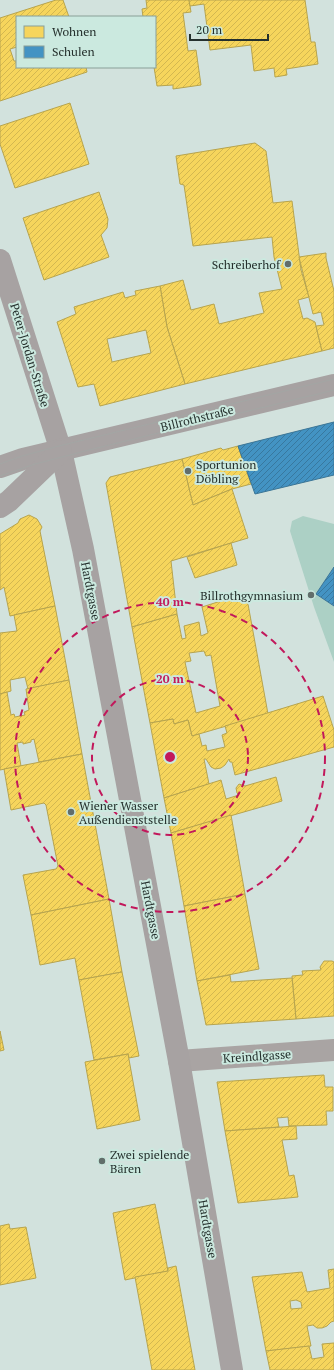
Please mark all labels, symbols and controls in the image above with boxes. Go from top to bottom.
legend [16,16,156,68]
scale bar [190,16,268,42]
text: 20 m [196,22,223,37]
text: Wohnen [52,24,96,39]
text: Schulen [52,44,95,59]
place label: Schreiberhof [212,257,281,272]
marker: Schreiberhof [283,259,293,269]
street label: Peter-Jordan-Straße [7,301,53,409]
street label: Billrothstraße [159,402,235,434]
place label: Sportunion Döbling [196,457,256,486]
marker: Sportunion Döbling [183,466,193,476]
street label: Hardtgasse [78,560,104,622]
place label: Billrothgymnasium [200,588,304,603]
marker: Billrothgymnasium [306,590,316,600]
text: 40 m [156,594,184,609]
text: 20 m [156,671,184,686]
centre of rings [163,750,177,764]
place label: Wiener Wasser Außendienststelle [79,798,177,827]
marker: Wiener Wasser Außendienststelle [66,807,76,817]
street label: Hardtgasse [138,879,164,941]
street label: Kreindlgasse [222,1046,292,1066]
place label: Zwei spielende Bären [110,1147,189,1176]
marker: Zwei spielende Bären [97,1156,107,1166]
street label: Hardtgasse [195,1198,221,1260]

